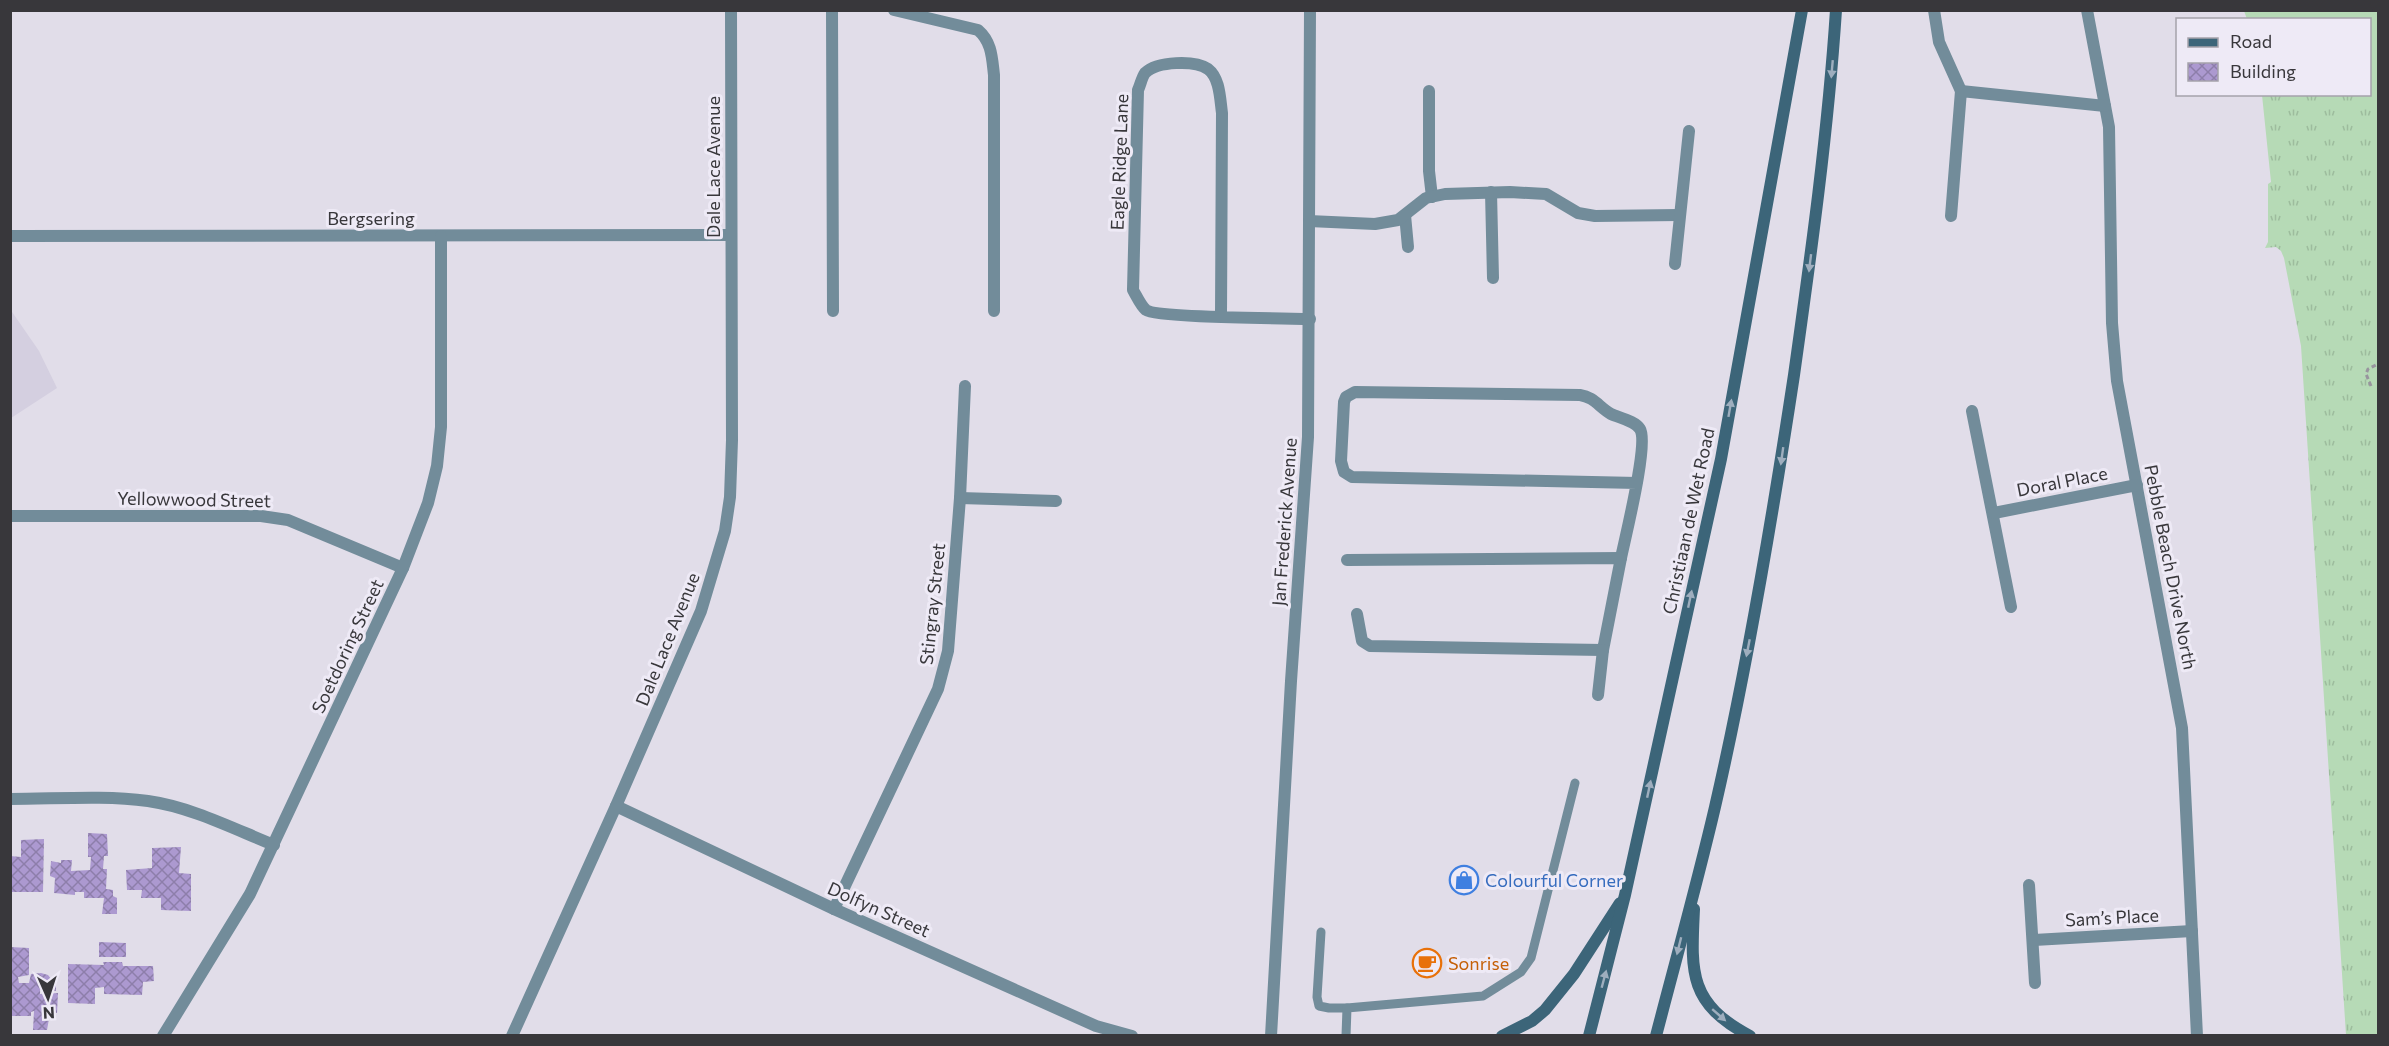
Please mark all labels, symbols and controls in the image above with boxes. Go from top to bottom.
legend [2176,18,2371,96]
text: Road [2230,30,2272,52]
one-way arrow [1827,59,1837,78]
text: Building [2230,60,2296,82]
street label: Eagle Ridge Lane [1106,93,1132,231]
street label: Dale Lace Avenue [702,96,724,238]
street label: Bergsering [327,207,415,229]
one-way arrow [1805,253,1814,272]
one-way arrow [1726,398,1735,417]
street label: Christiaan de Wet Road [1658,426,1718,616]
street label: Jan Frederick Avenue [1267,437,1301,607]
one-way arrow [1777,446,1786,465]
street label: Doral Place [2015,461,2109,501]
street label: Pebble Beach Drive North [2140,463,2202,671]
street label: Yellowwood Street [117,487,271,511]
street label: Stingray Street [915,542,949,666]
street label: Dale Lace Avenue [630,569,704,709]
street label: Soetdoring Street [306,576,388,716]
one-way arrow [1686,589,1696,608]
one-way arrow [1743,638,1752,657]
one-way arrow [1644,780,1654,798]
shop icon: Colourful Corner [1448,864,1480,896]
place label: Colourful Corner [1485,869,1623,891]
street label: Dolfyn Street [824,877,934,941]
street label: Sam’s Place [2064,904,2160,930]
one-way arrow [1674,936,1684,955]
cafe icon: Sonrise [1411,947,1443,979]
place label: Sonrise [1448,952,1509,974]
north arrow [18,968,78,1028]
one-way arrow [1599,970,1609,988]
text: N [42,1004,55,1023]
one-way arrow [1711,1008,1726,1021]

